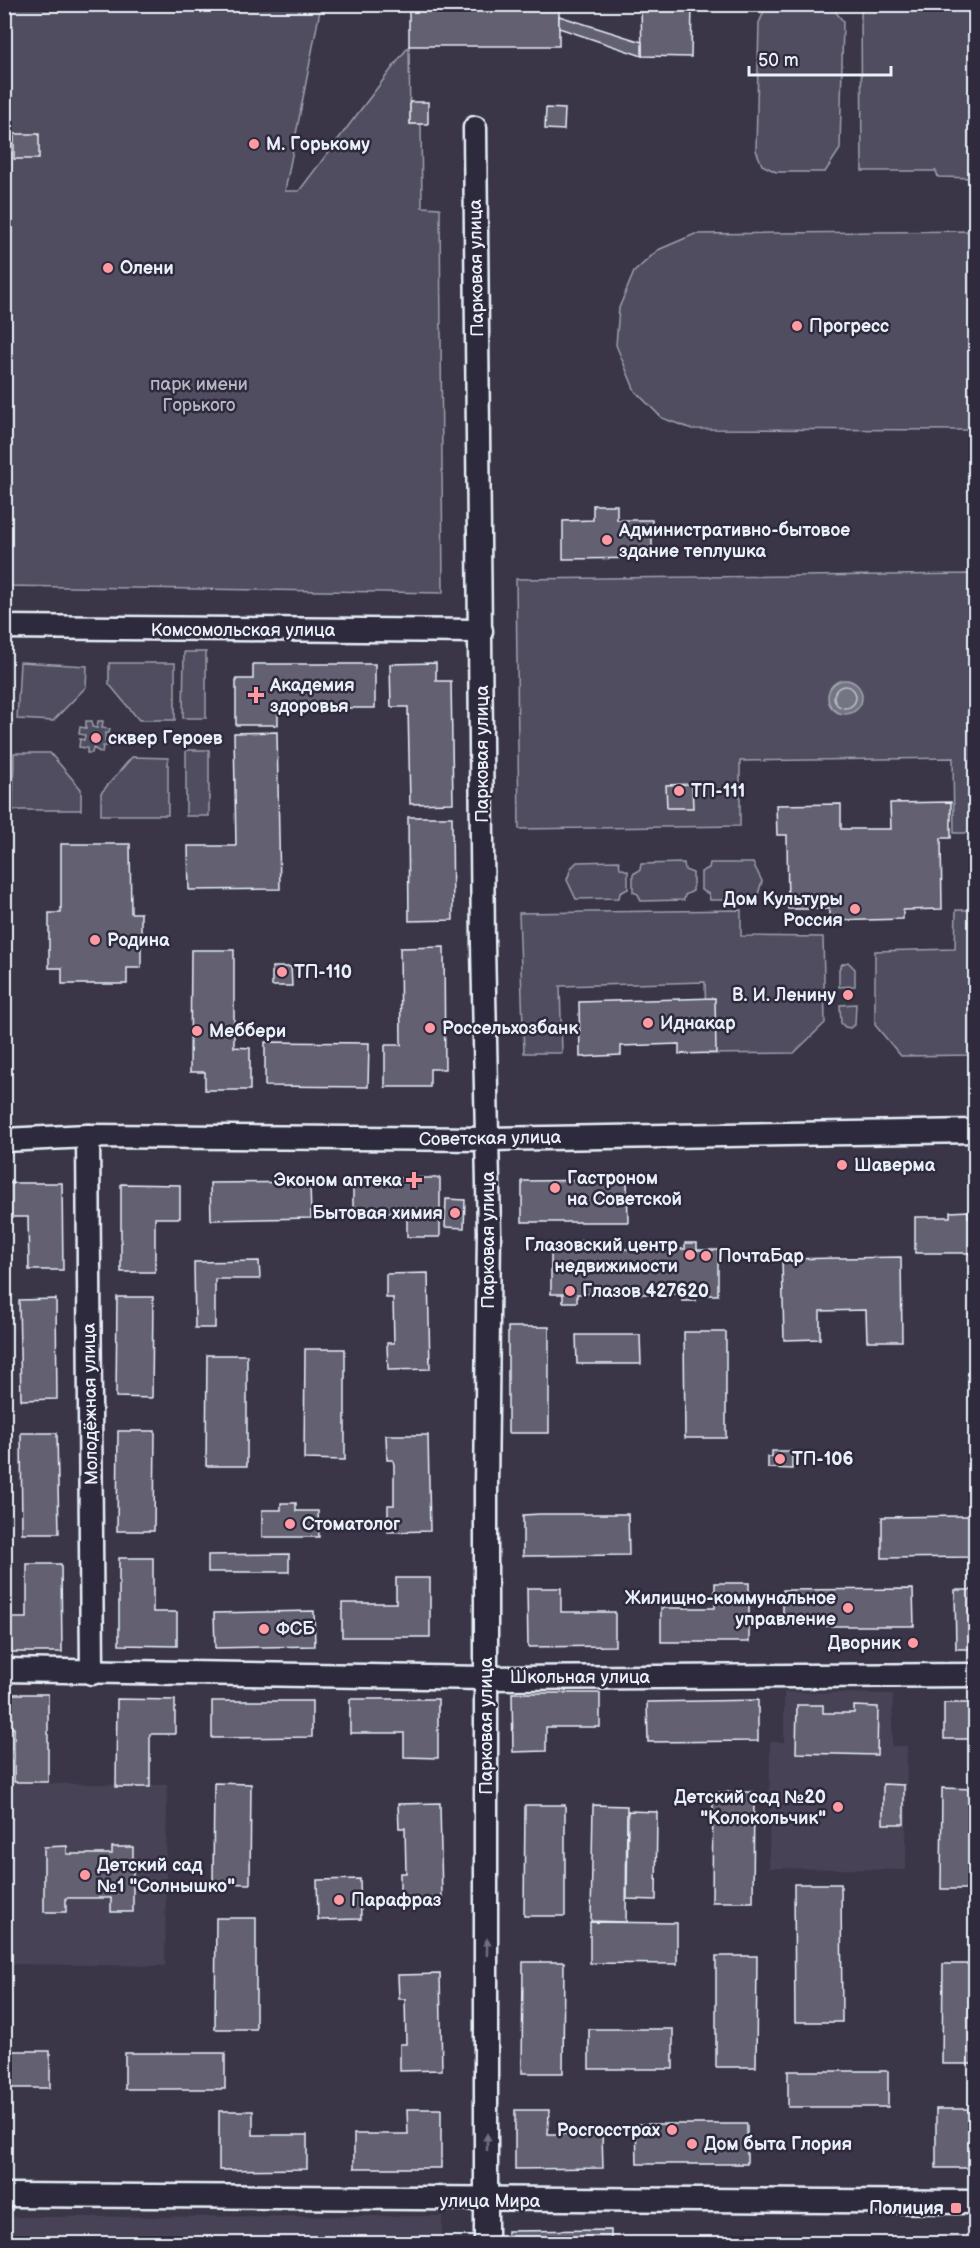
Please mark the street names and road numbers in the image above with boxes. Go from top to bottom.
street label: Парковая улица [465,199,488,337]
street label: Комсомольская улица [151,620,336,641]
street label: Парковая улица [472,685,493,823]
street label: Советская улица [419,1127,562,1150]
street label: Парковая улица [478,1171,499,1309]
street label: Молодёжная улица [79,1322,102,1485]
street label: Парковая улица [476,1657,497,1795]
street label: Школьная улица [510,1667,651,1688]
street label: улица Мира [440,2191,541,2212]

